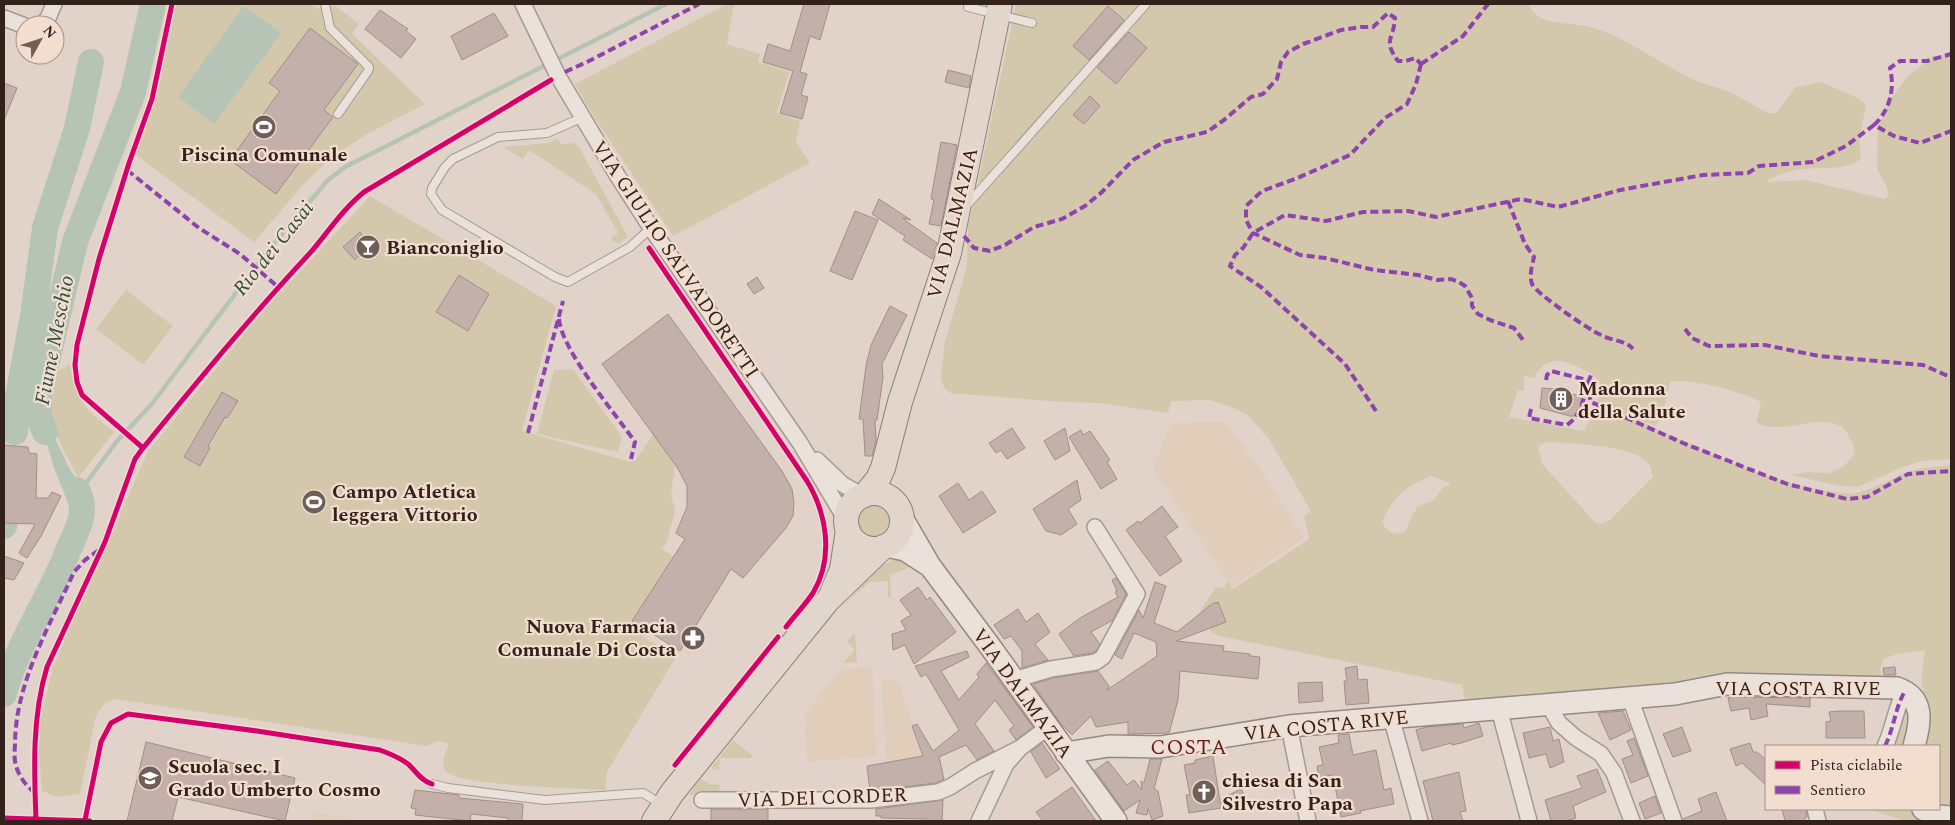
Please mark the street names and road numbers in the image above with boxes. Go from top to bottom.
street label: VIA GIULIO SALVADORETTI [584,135,766,385]
street label: VIA DALMAZIA [920,144,986,302]
street label: VIA DALMAZIA [964,622,1080,765]
street label: VIA COSTA RIVE [1715,674,1881,704]
street label: VIA COSTA RIVE [1242,702,1410,750]
street label: VIA DEI CORDER [737,780,908,816]

